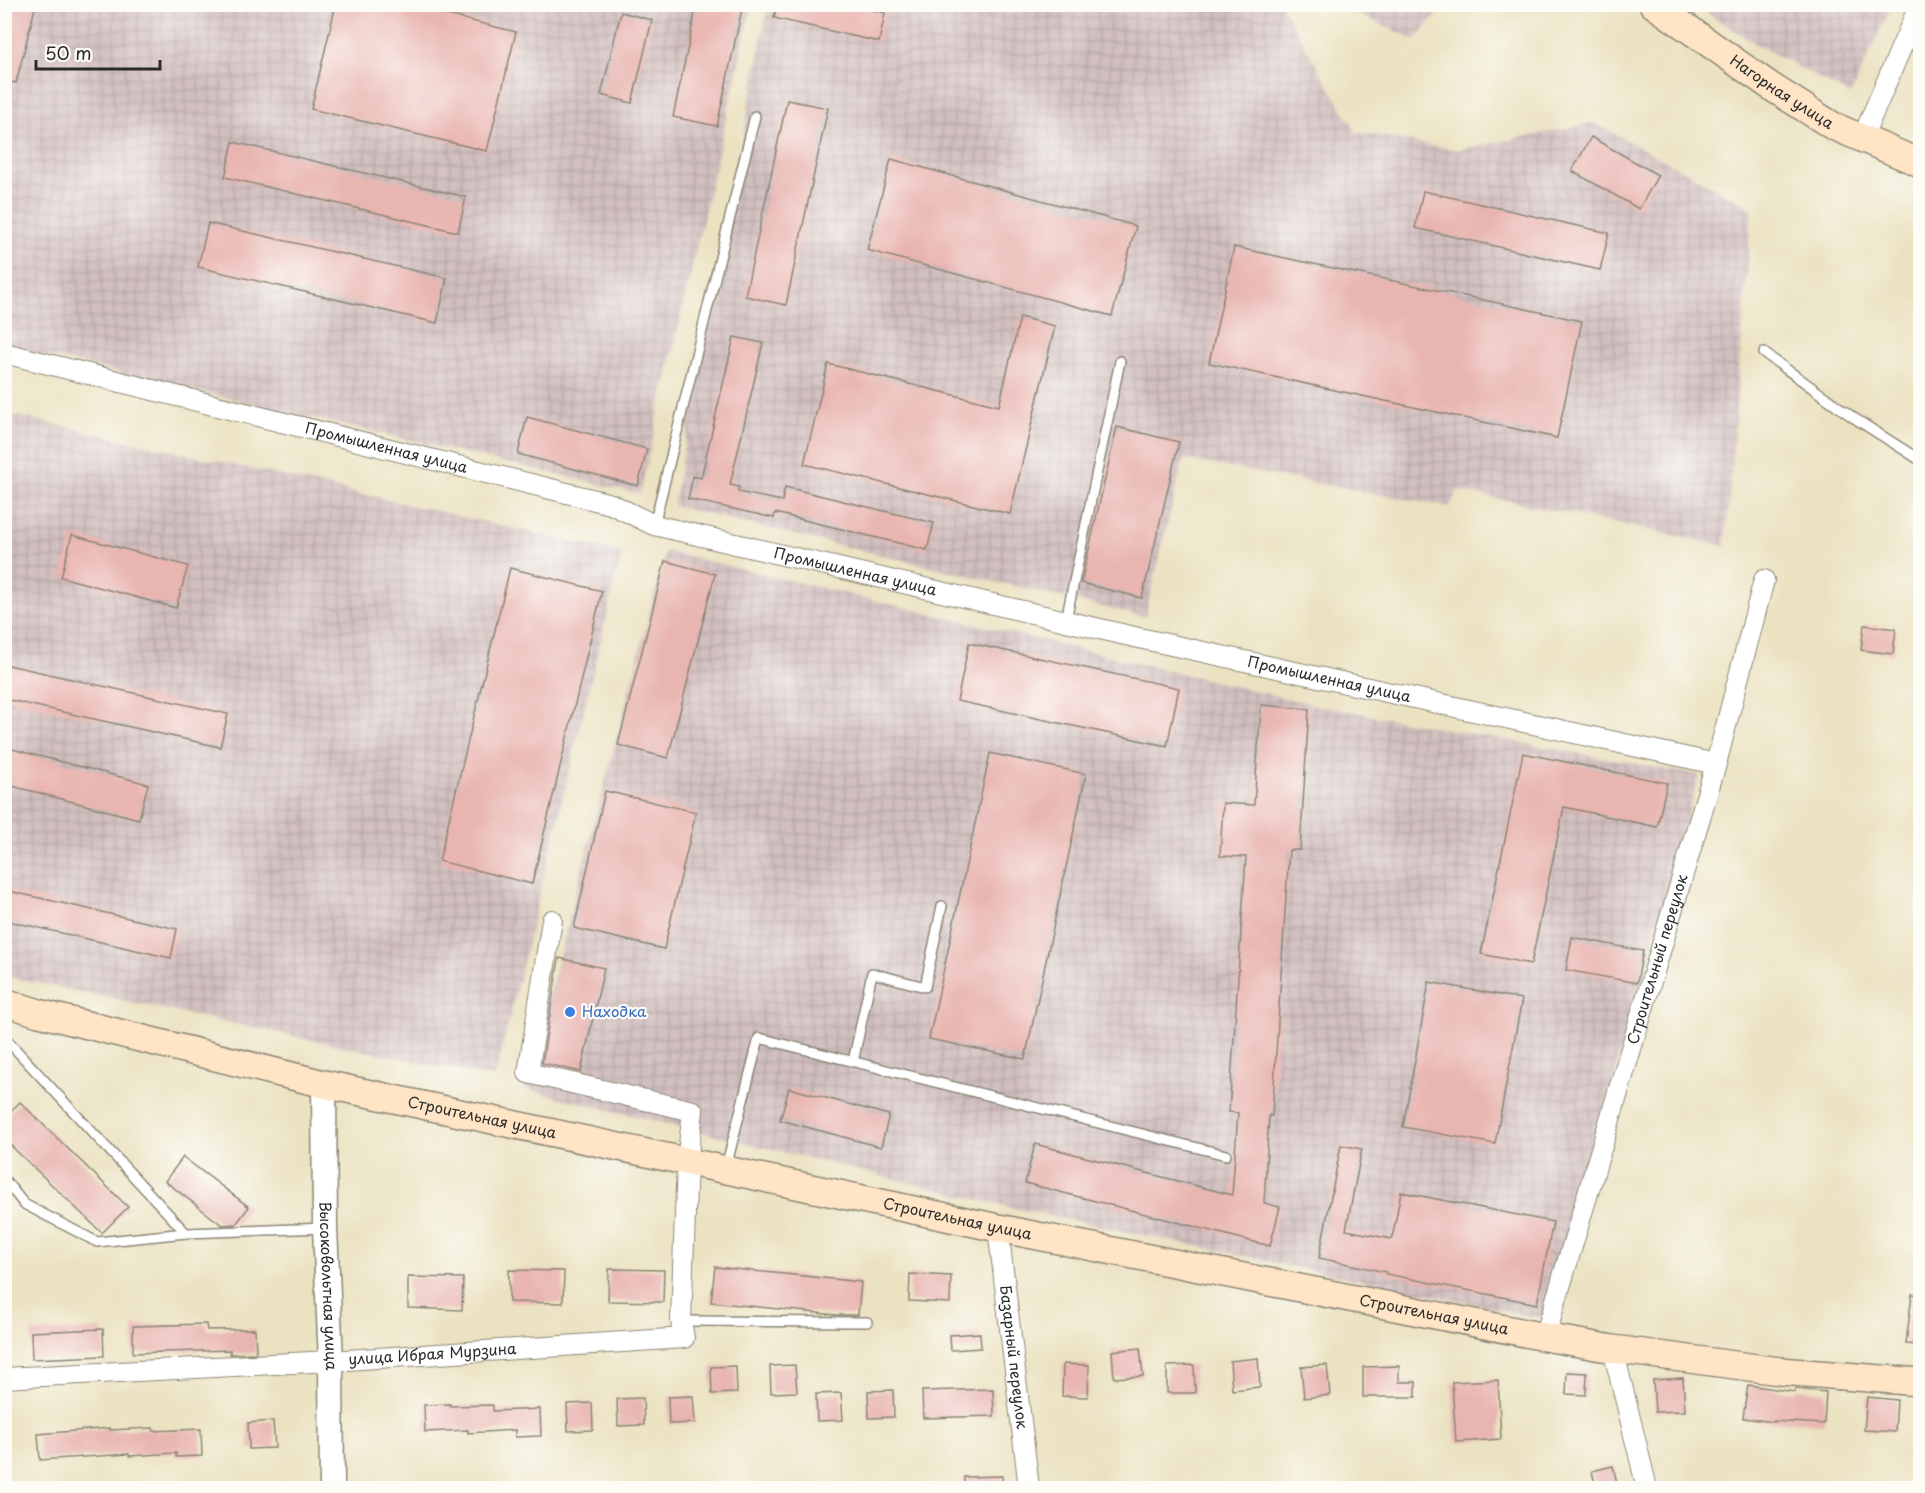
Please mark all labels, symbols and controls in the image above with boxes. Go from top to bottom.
scale bar [36,33,160,71]
text: 50 m [45,39,92,66]
street label: Нагорная улица [1726,48,1839,134]
street label: Промышленная улица [303,415,471,478]
street label: Промышленная улица [772,540,940,601]
street label: Промышленная улица [1246,649,1414,707]
street label: Строительный переулок [1620,871,1693,1047]
place label: Находка [582,999,647,1022]
marker: Находка [563,1005,577,1019]
street label: Строительная улица [406,1089,559,1143]
street label: Строительная улица [881,1191,1035,1245]
street label: Высоковольтная улица [315,1201,344,1371]
street label: Базарный переулок [995,1284,1035,1430]
street label: Строительная улица [1358,1287,1511,1340]
street label: улица Ибрая Мурзина [348,1336,518,1370]

